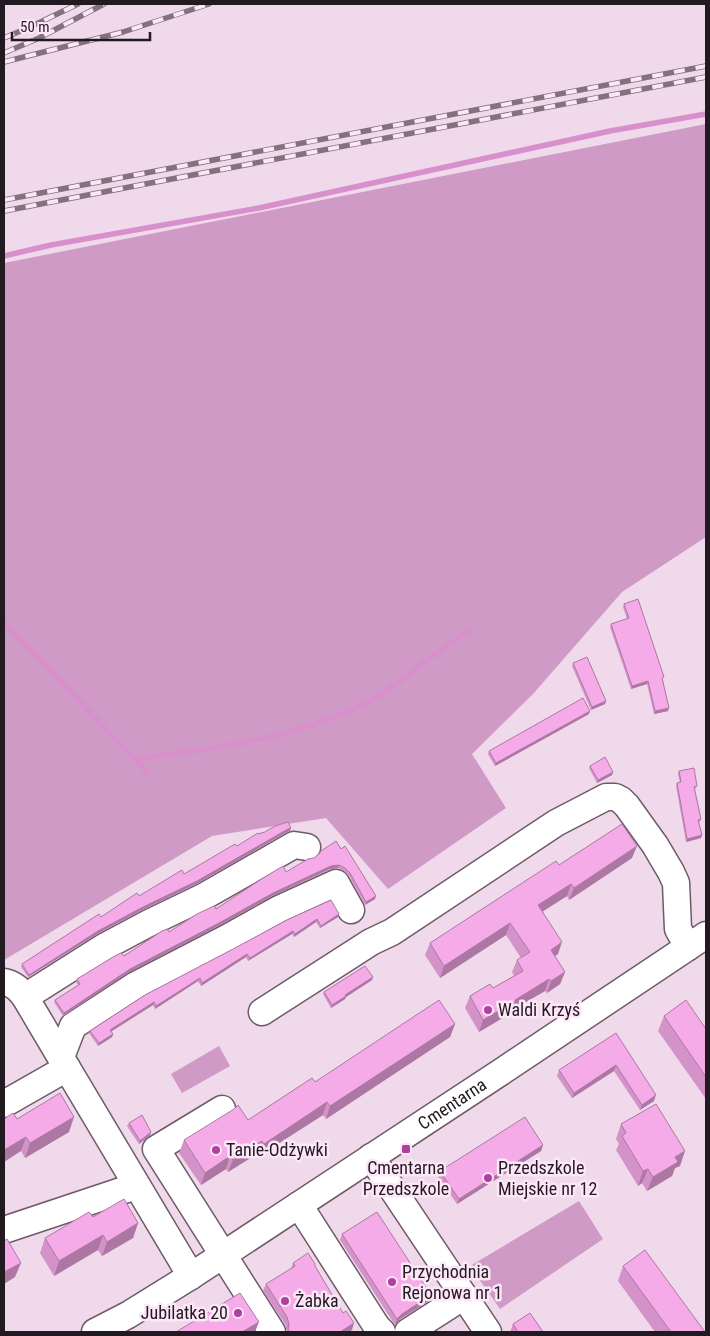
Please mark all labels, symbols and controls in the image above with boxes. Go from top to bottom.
scale bar [12,10,150,42]
text: 50 m [20,18,50,36]
place label: Waldi Krzyś [498,999,580,1020]
marker: Waldi Krzyś [482,1004,494,1016]
street label: Cmentarna [414,1073,490,1134]
place label: Tanie-Odżywki [226,1139,328,1160]
marker: Cmentarna Przedszkole [400,1143,412,1155]
marker: Tanie-Odżywki [210,1144,222,1156]
place label: Cmentarna Przedszkole [363,1157,449,1199]
place label: Przedszkole Miejskie nr 12 [498,1157,597,1199]
marker: Przedszkole Miejskie nr 12 [482,1172,494,1184]
place label: Przychodnia Rejonowa nr 1 [402,1261,503,1303]
marker: Przychodnia Rejonowa nr 1 [386,1276,398,1288]
place label: Żabka [295,1290,339,1311]
marker: Żabka [279,1295,291,1307]
place label: Jubilatka 20 [141,1302,228,1323]
marker: Jubilatka 20 [232,1307,244,1319]

